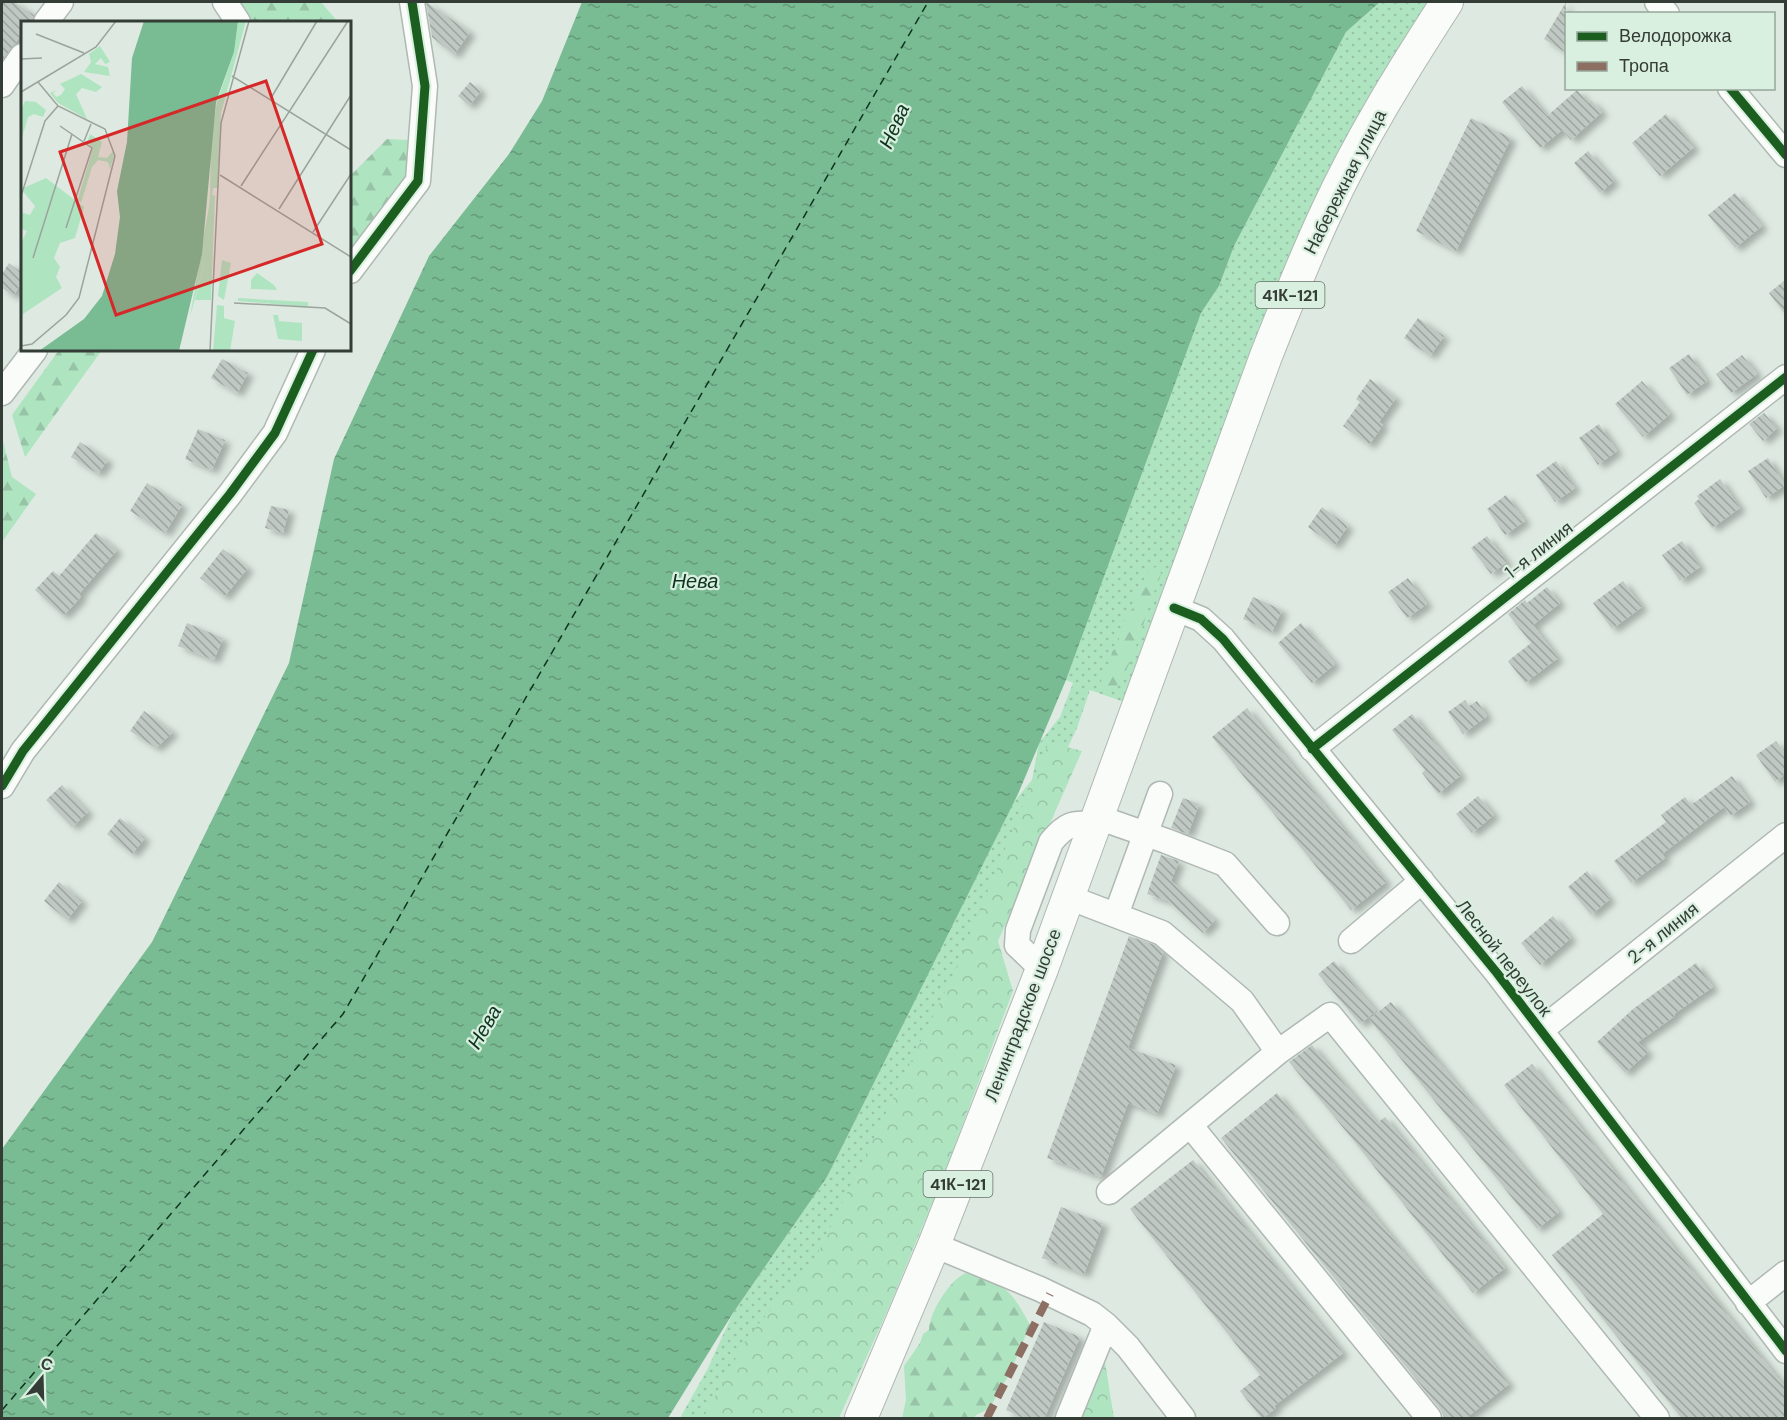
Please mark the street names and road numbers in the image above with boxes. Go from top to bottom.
street label: Набережная улица [1298,105,1392,258]
road number: 41К-121 [1256,282,1324,308]
street label: 1-я линия [1500,516,1578,584]
street label: Лесной переулок [1451,895,1557,1022]
street label: 2-я линия [1622,897,1704,969]
street label: Ленинградское шоссе [979,925,1067,1105]
road number: 41К-121 [924,1171,992,1197]

